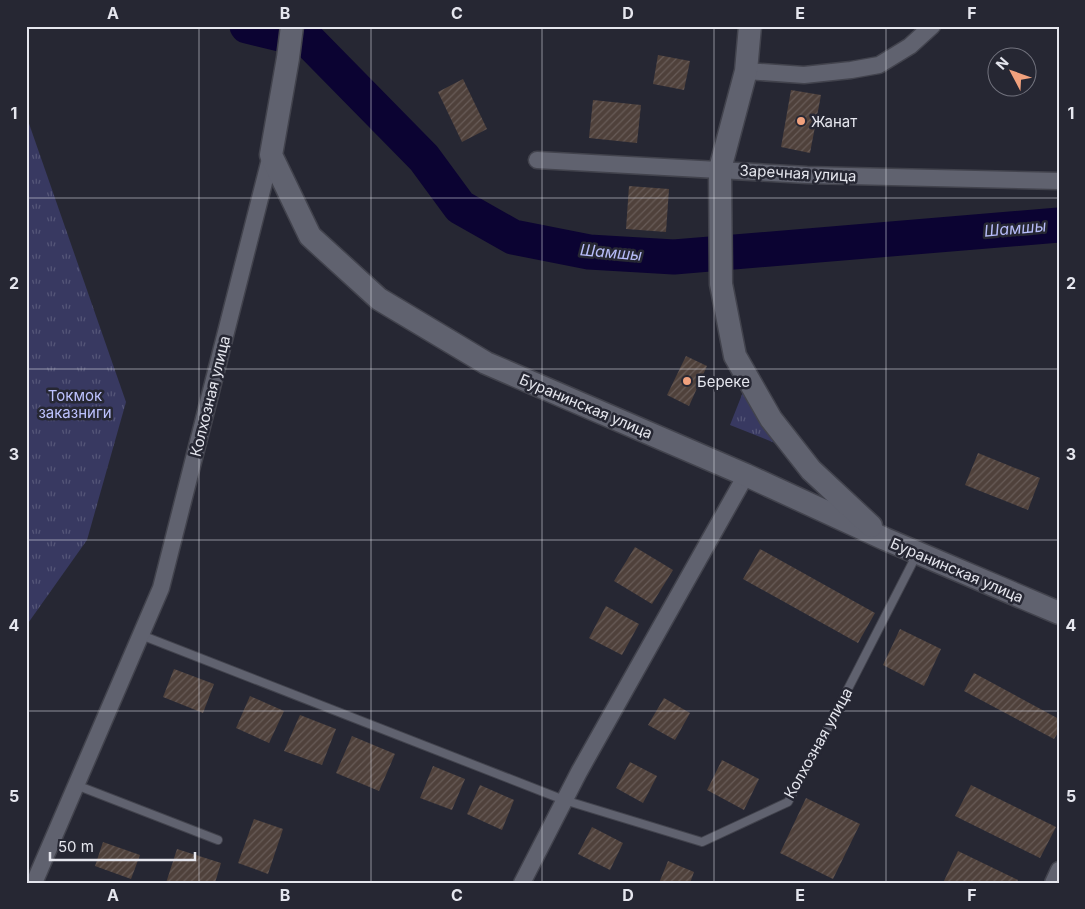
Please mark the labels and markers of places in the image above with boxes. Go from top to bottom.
place label: Жанат [811,112,857,131]
marker: Жанат [795,115,807,127]
place label: Береке [697,372,750,391]
marker: Береке [681,375,693,387]

